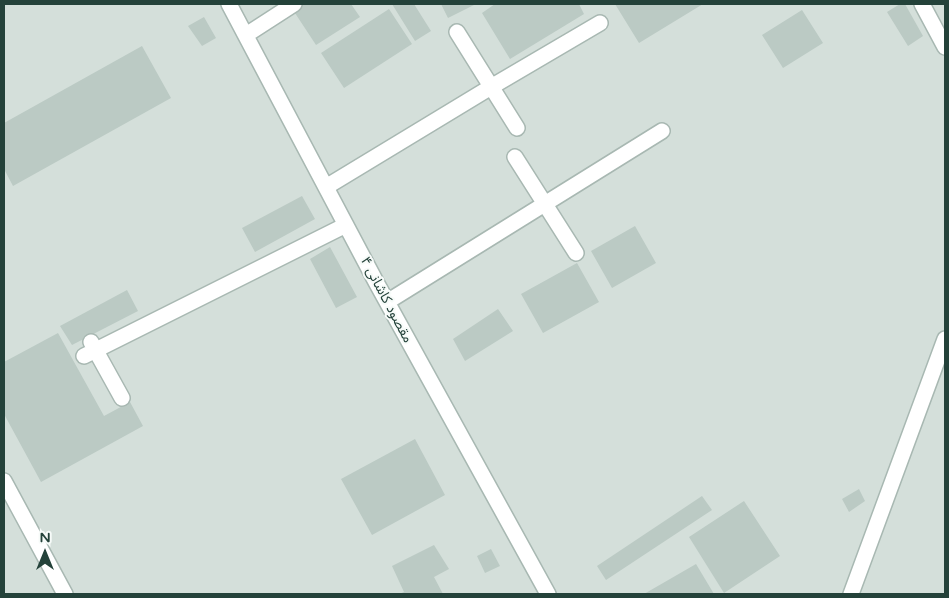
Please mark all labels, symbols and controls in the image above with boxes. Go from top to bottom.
street label: مقصود کاشانی ۴ [356,254,416,346]
north arrow [20,528,70,578]
text: N [39,529,51,546]

